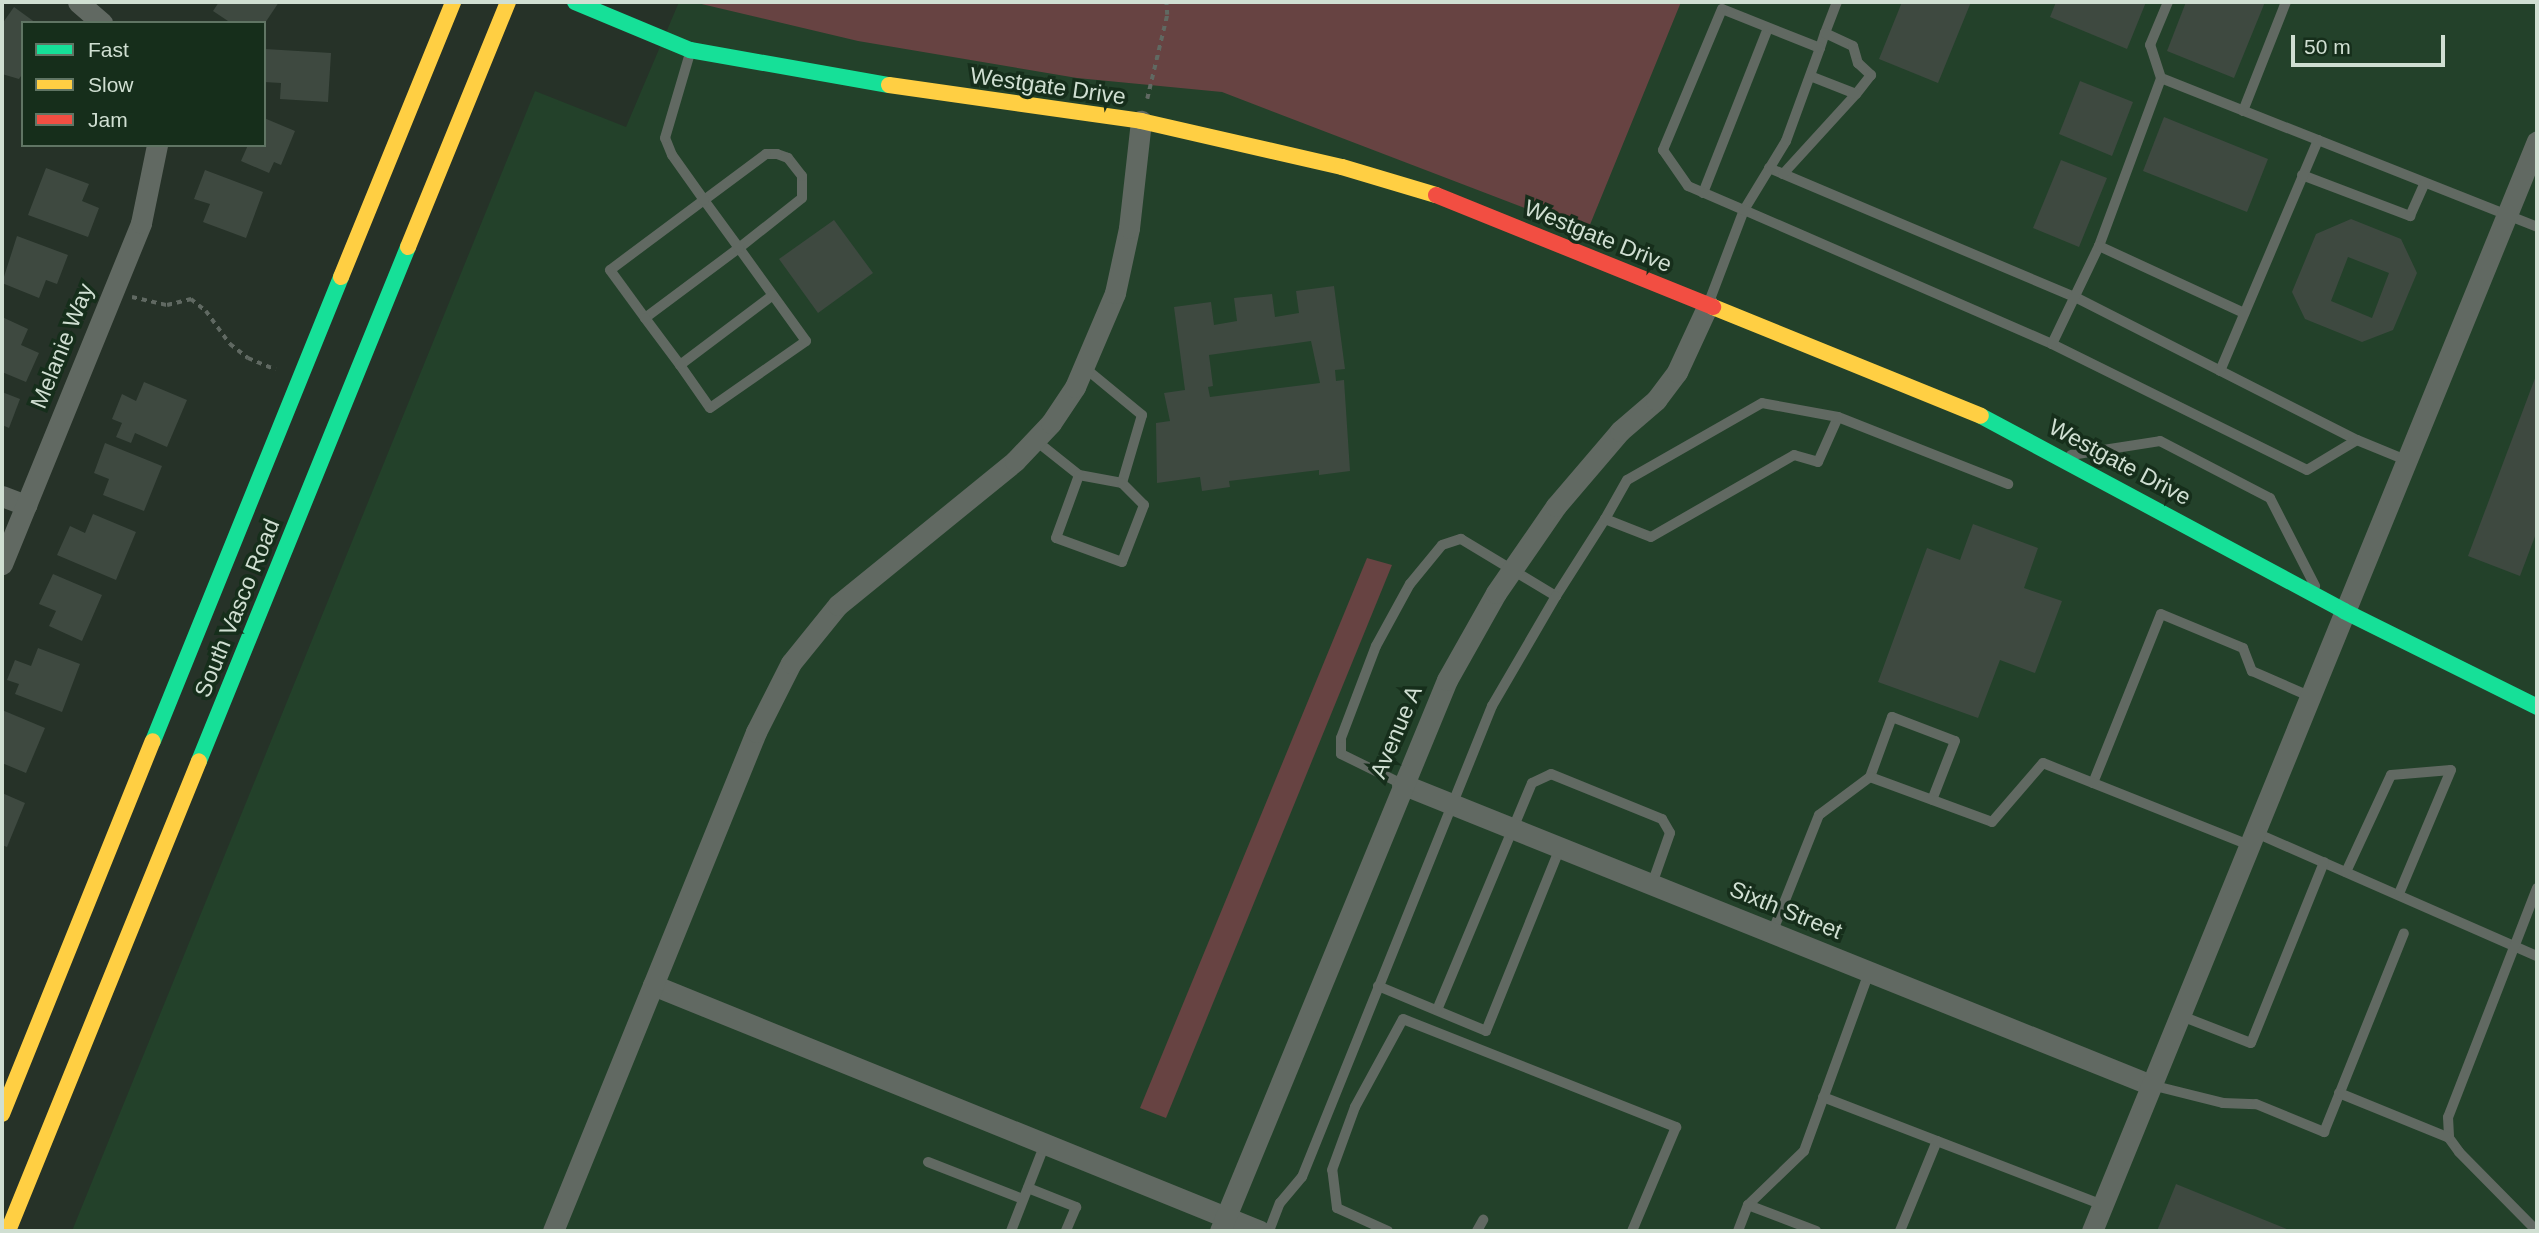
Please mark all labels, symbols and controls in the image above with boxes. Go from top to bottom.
legend [21,21,266,147]
scale bar [2294,21,2448,65]
text: 50 m [2304,35,2351,58]
text: Fast [88,38,129,61]
street label: Westgate Drive [968,61,1128,111]
text: Slow [88,73,134,96]
text: Jam [88,108,128,131]
street label: Westgate Drive [1520,194,1676,278]
street label: Melanie Way [24,280,100,412]
street label: Westgate Drive [2044,413,2196,511]
street label: South Vasco Road [189,515,285,701]
street label: Avenue A [1364,681,1428,783]
street label: Sixth Street [1726,875,1846,945]

